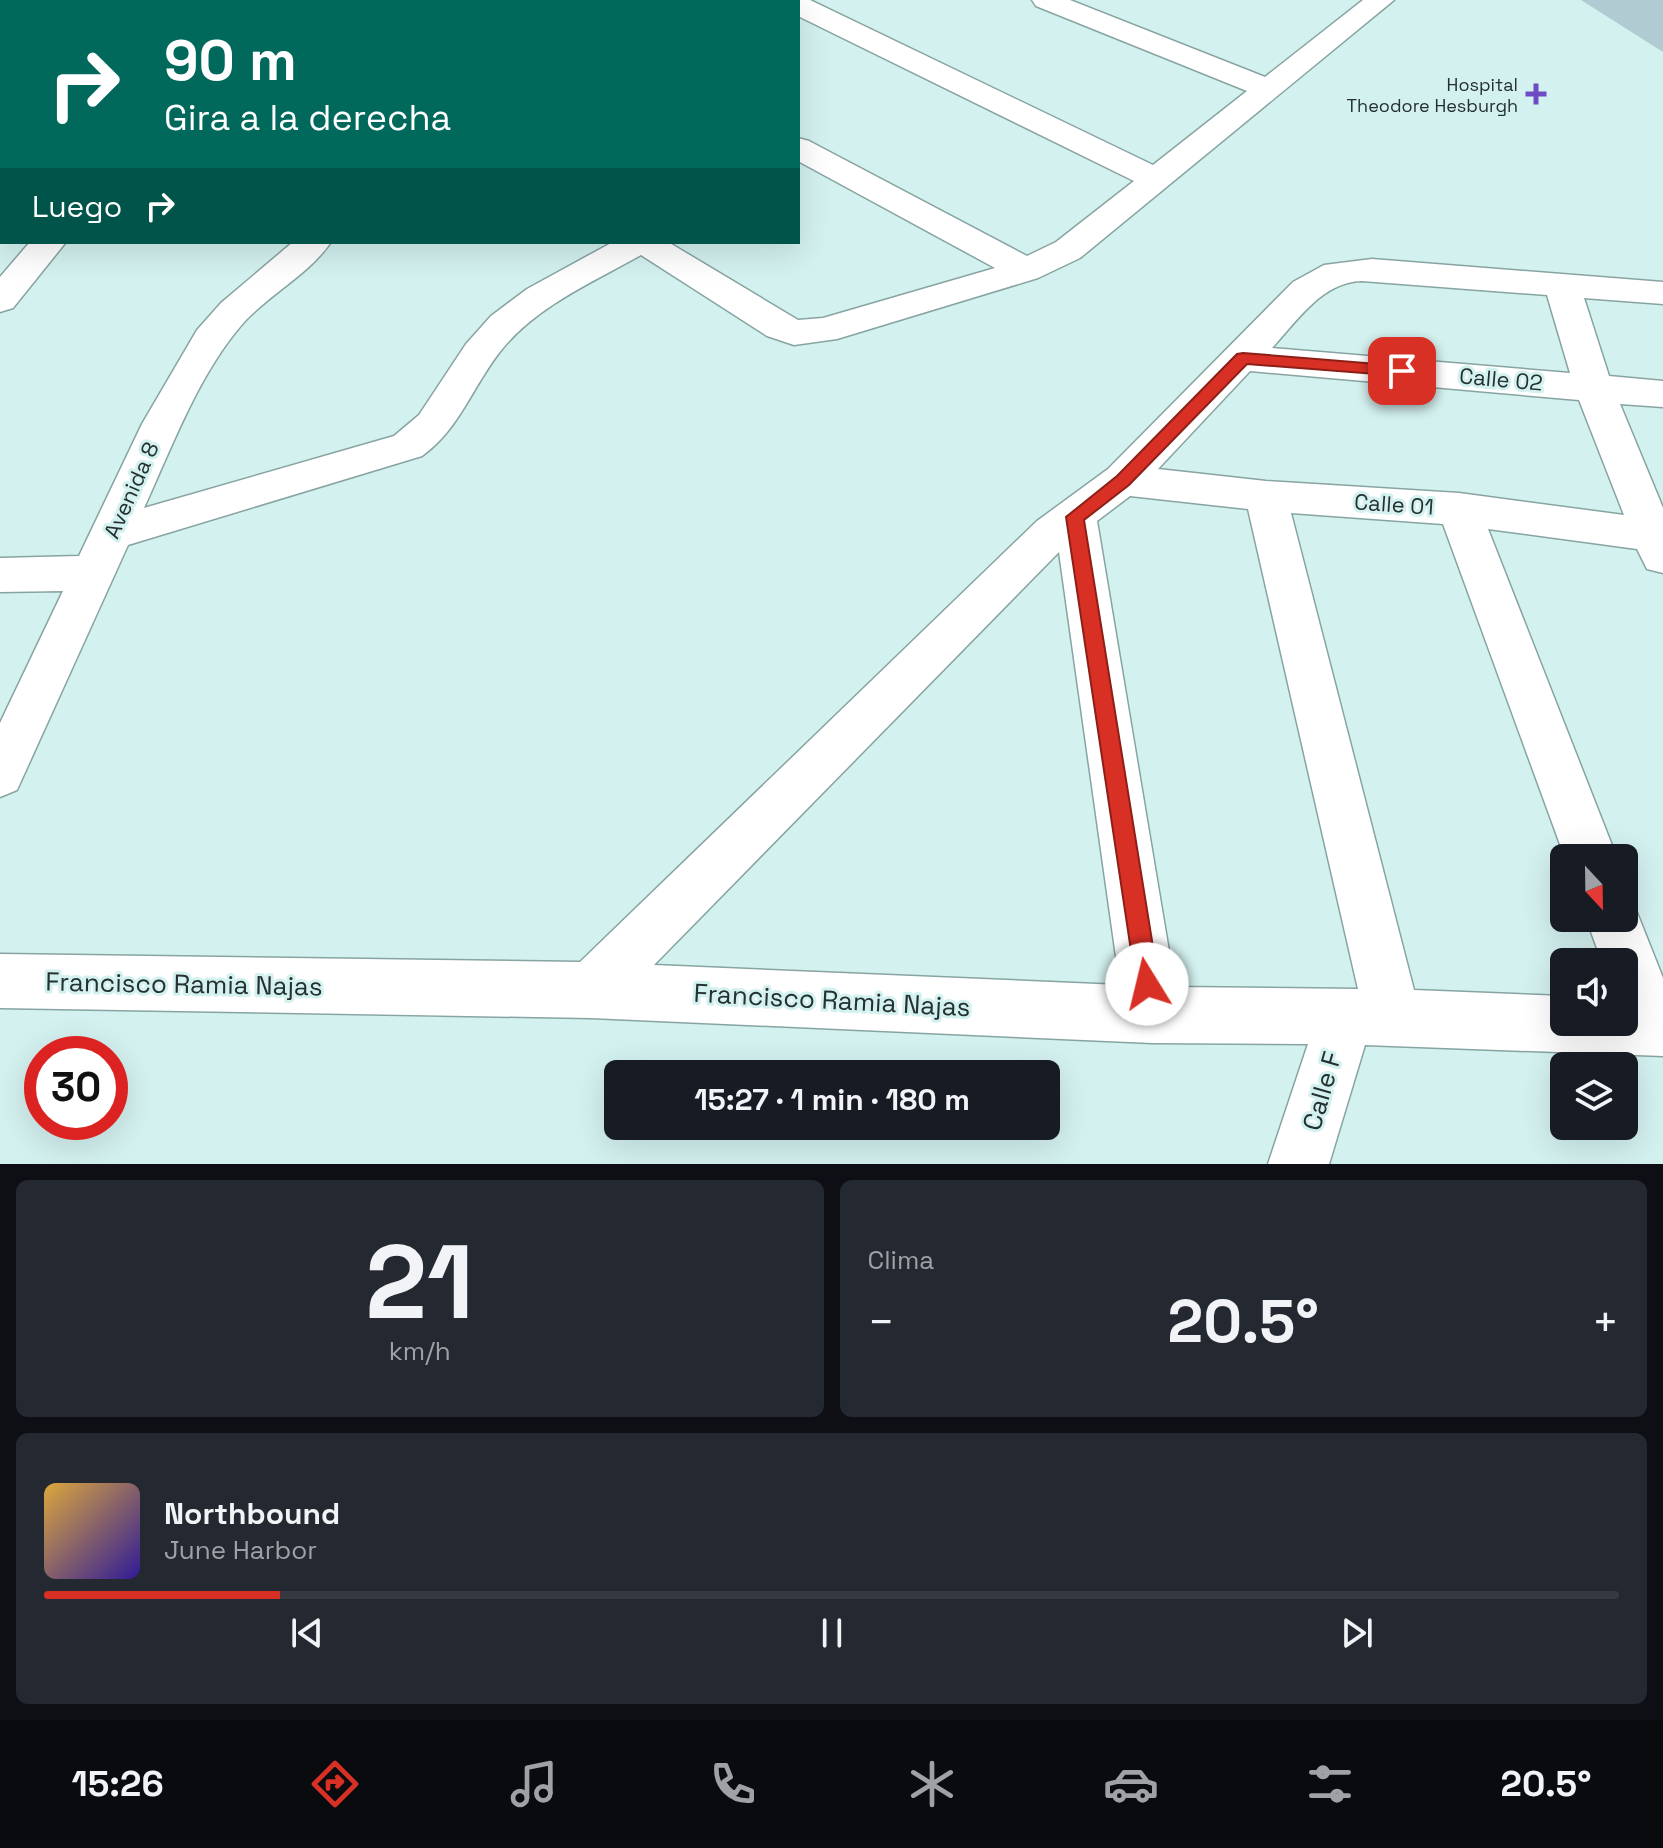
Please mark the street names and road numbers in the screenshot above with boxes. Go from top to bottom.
street label: Calle 02 [1458,361,1544,397]
street label: Avenida 8 [97,437,165,543]
street label: Calle 01 [1353,487,1435,521]
street label: Francisco Ramia Najas [45,965,323,1003]
street label: Francisco Ramia Najas [693,976,971,1024]
street label: Calle F [1295,1048,1349,1134]

